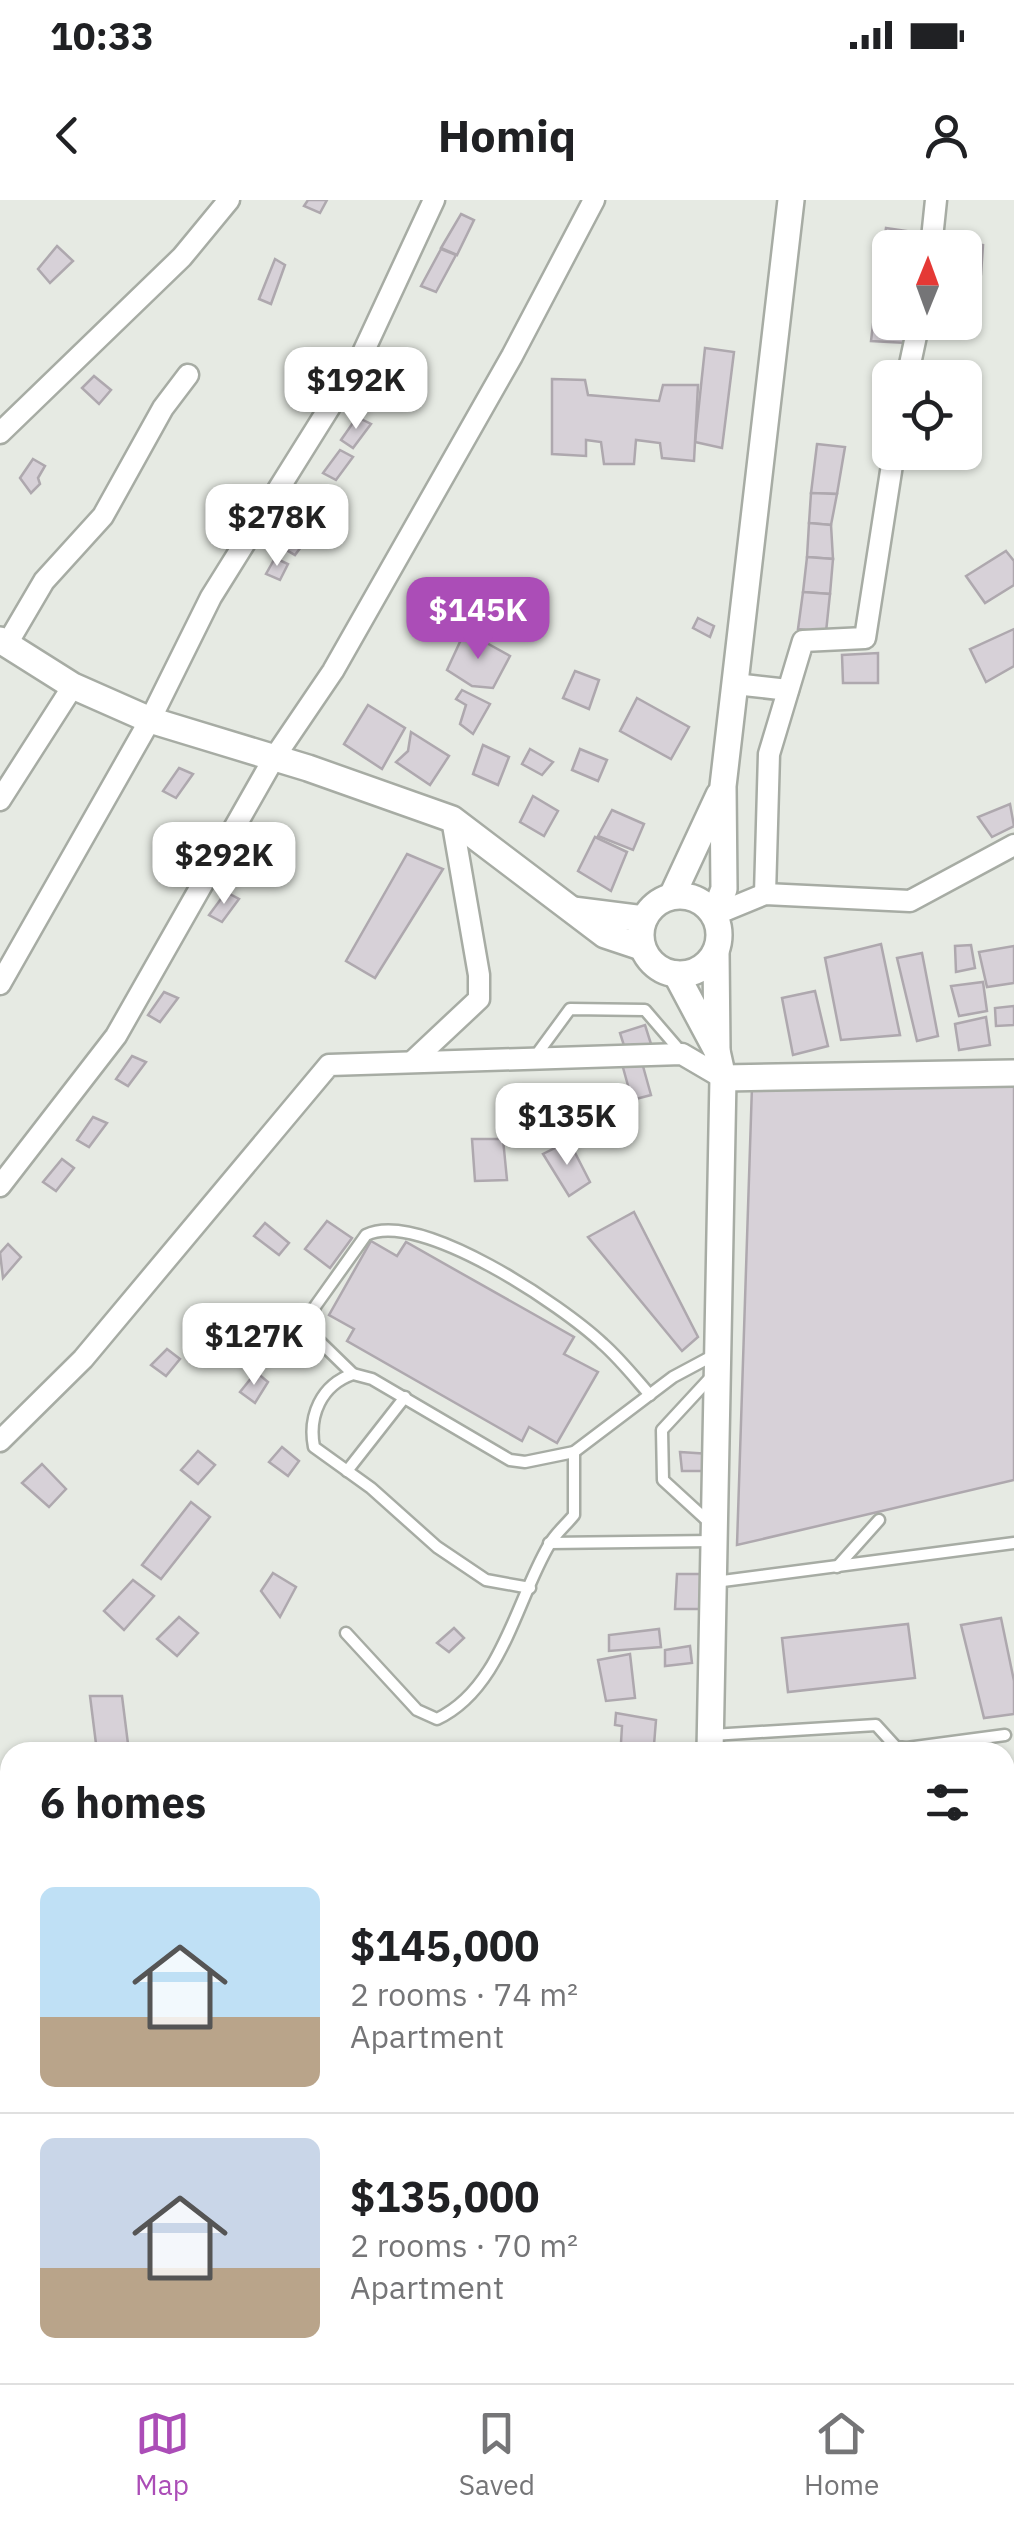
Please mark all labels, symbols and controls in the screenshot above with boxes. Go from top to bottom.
text: 10:33 [50,11,154,60]
text: Homiq [438,106,576,164]
icon: back [40,108,95,163]
icon: person [919,108,974,163]
north arrow [872,230,982,340]
map controls [872,230,982,470]
pin: $192K [286,347,426,432]
text: $192K [306,358,406,400]
button: locate [872,360,982,470]
pin: $278K [207,484,347,569]
text: $278K [227,495,327,537]
pin: $145K [408,577,548,662]
text: $145K [428,588,528,630]
pin: $292K [154,822,294,907]
text: $292K [174,833,274,875]
pin: $135K [497,1083,637,1168]
text: $135K [517,1094,617,1136]
pin: $127K [184,1303,324,1388]
text: $127K [204,1314,304,1356]
text: 6 homes [40,1775,206,1830]
icon: filters [920,1775,975,1830]
text: $145,000 [350,1918,539,1973]
icon: home [120,1927,240,2047]
text: 2 rooms · 74 m² [350,1973,578,2015]
text: Apartment [350,2015,504,2057]
text: $135,000 [350,2169,539,2224]
icon: home [120,2178,240,2298]
text: 2 rooms · 70 m² [350,2224,578,2266]
text: Apartment [350,2266,504,2308]
tab: Map [135,2406,190,2503]
tab: Saved [459,2406,535,2503]
tab: Home [804,2406,879,2503]

